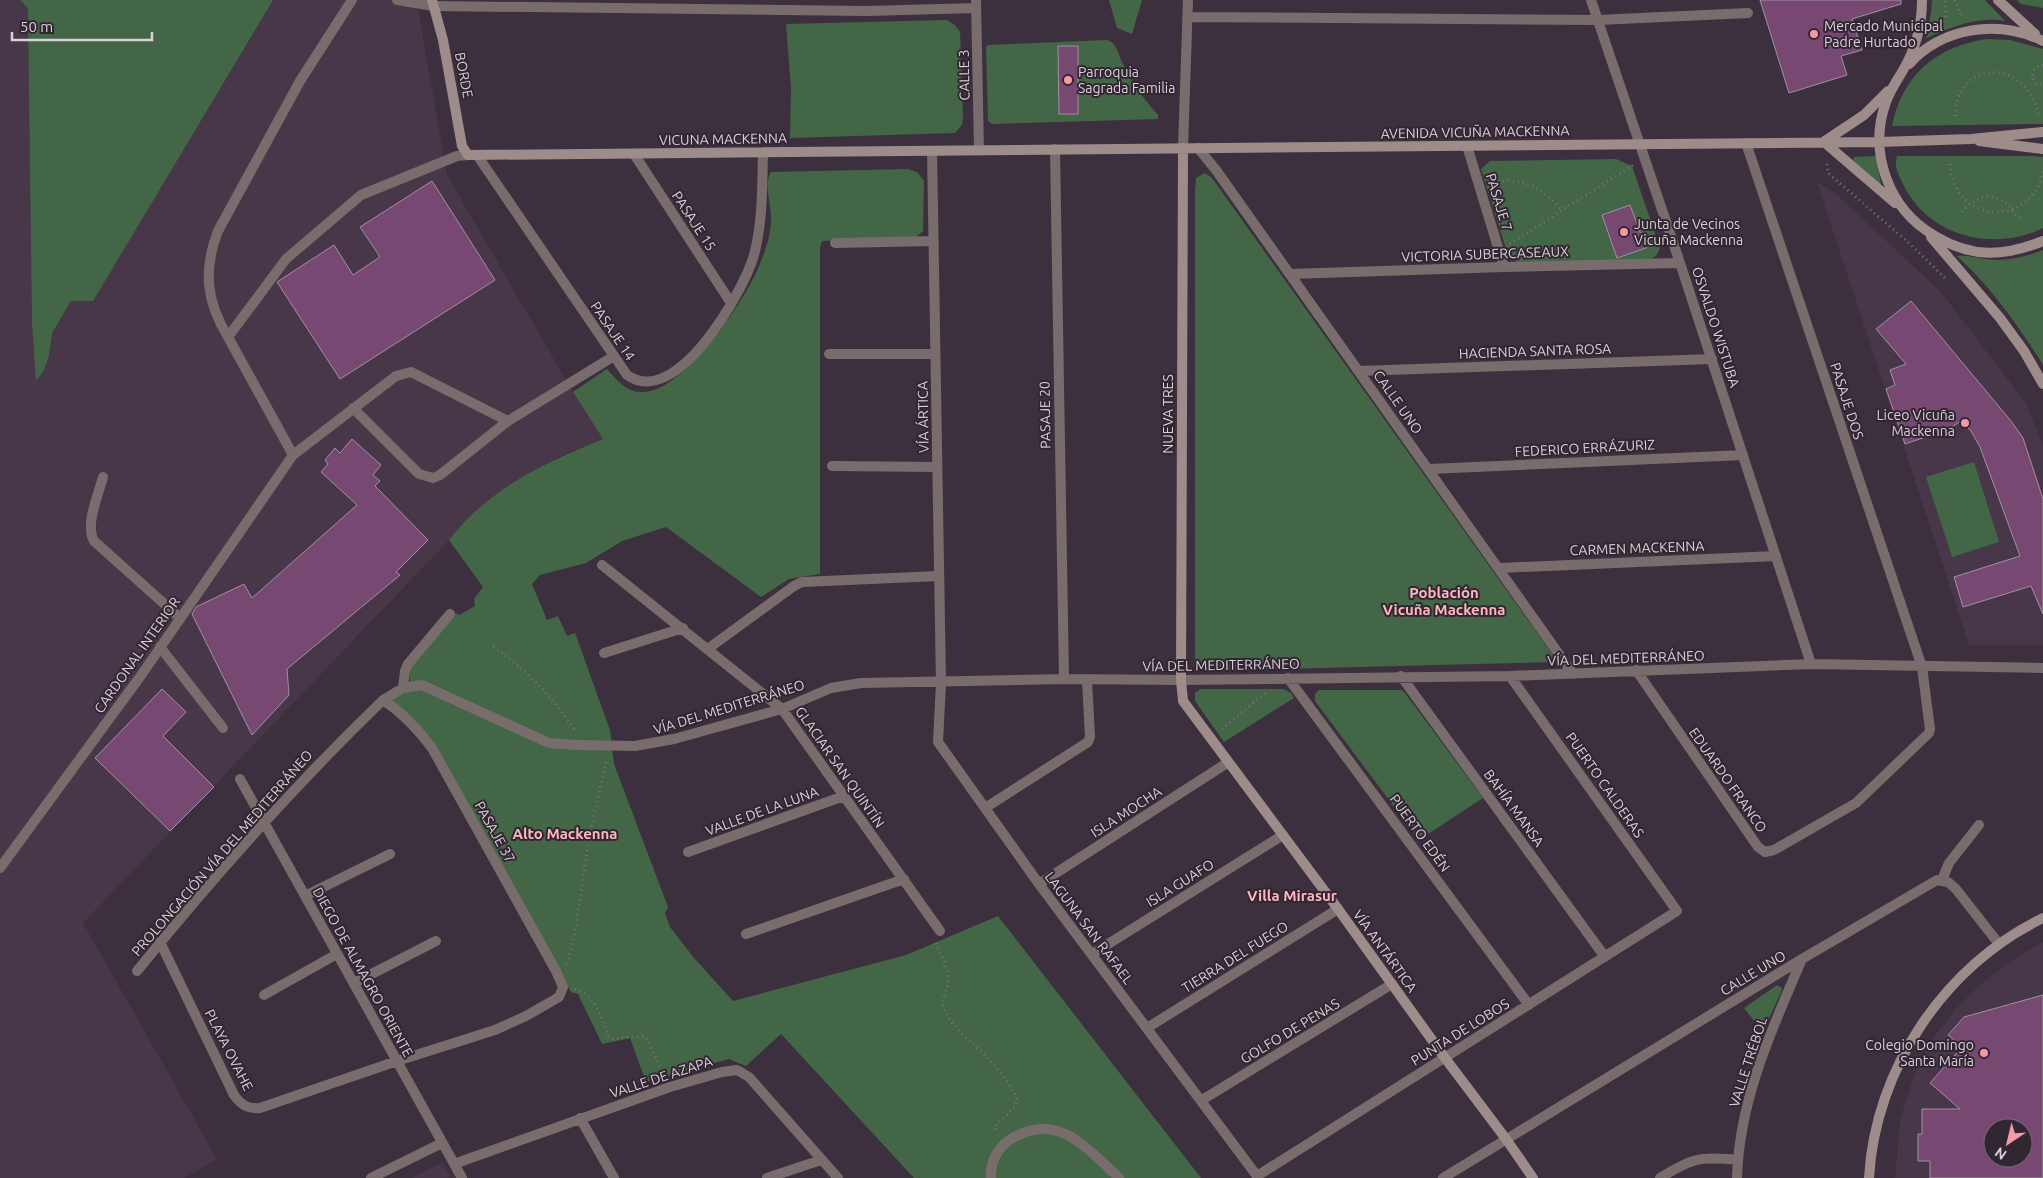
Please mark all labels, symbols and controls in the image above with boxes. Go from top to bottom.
scale bar [12,10,152,42]
text: 50 m [20,18,53,35]
place label: Mercado Municipal Padre Hurtado [1824,18,1943,50]
marker: Mercado Municipal Padre Hurtado [1808,28,1820,40]
street label: CALLE 3 [956,49,972,101]
street label: BORDE [452,51,476,99]
place label: Parroquia Sagrada Familia [1078,64,1175,96]
marker: Parroquia Sagrada Familia [1062,74,1074,86]
street label: AVENIDA VICUÑA MACKENNA [1380,121,1570,142]
street label: VICUNA MACKENNA [659,130,787,148]
street label: PASAJE 7 [1483,171,1515,233]
street label: PASAJE 15 [669,188,719,254]
place label: Junta de Vecinos Vicuña Mackenna [1634,216,1743,248]
marker: Junta de Vecinos Vicuña Mackenna [1618,226,1630,238]
street label: VICTORIA SUBERCASEAUX [1401,243,1569,265]
street label: OSVALDO WISTUBA [1689,265,1743,389]
street label: PASAJE 14 [587,298,639,364]
street label: HACIENDA SANTA ROSA [1458,340,1612,362]
street label: PASAJE DOS [1827,360,1867,442]
street label: CALLE UNO [1370,367,1426,437]
street label: NUEVA TRES [1160,374,1176,454]
street label: VÍA ÁRTICA [913,381,932,453]
street label: PASAJE 20 [1036,381,1054,449]
place label: Liceo Vicuña Mackenna [1876,407,1955,439]
marker: Liceo Vicuña Mackenna [1959,417,1971,429]
street label: FEDERICO ERRÁZURIZ [1514,435,1656,460]
street label: CARMEN MACKENNA [1569,538,1705,558]
district label: Población Vicuña Mackenna [1383,584,1505,618]
street label: CARDONAL INTERIOR [91,594,183,716]
street label: VÍA DEL MEDITERRÁNEO [1547,646,1705,669]
street label: VÍA DEL MEDITERRÁNEO [1142,655,1300,674]
street label: VÍA DEL MEDITERRÁNEO [651,675,807,738]
street label: GLACIAR SAN QUINTÍN [792,703,889,831]
street label: EDUARDO FRANCO [1686,725,1770,835]
street label: PUERTO CALDERAS [1563,729,1647,841]
street label: PROLONGACIÓN VÍA DEL MEDITERRÁNEO [128,746,316,959]
street label: BAHÍA MANSA [1481,766,1548,850]
street label: VALLE DE LA LUNA [703,783,821,839]
street label: ISLA MOCHA [1088,783,1164,841]
street label: PUERTO EDÉN [1387,791,1454,875]
street label: PASAJE 37 [472,799,518,865]
district label: Alto Mackenna [512,825,618,842]
street label: ISLA GUAFO [1143,856,1217,910]
street label: LAGUNA SAN RAFAEL [1042,869,1136,987]
street label: DIEGO DE ALMAGRO ORIENTE [310,884,416,1060]
district label: Villa Mirasur [1247,887,1338,904]
street label: VÍA ANTÁRTICA [1350,906,1421,995]
street label: TIERRA DEL FUEGO [1179,918,1291,996]
street label: CALLE UNO [1717,947,1789,999]
street label: GOLFO DE PENAS [1238,995,1342,1067]
street label: PUNTA DE LOBOS [1408,995,1512,1069]
street label: PLAYA OVAHE [202,1007,256,1093]
street label: VALLE TRÉBOL [1725,1015,1770,1109]
place label: Colegio Domingo Santa María [1865,1037,1974,1069]
marker: Colegio Domingo Santa María [1978,1047,1990,1059]
street label: VALLE DE AZAPA [608,1053,714,1101]
north arrow [1983,1118,2033,1168]
text: N [1992,1144,2009,1163]

